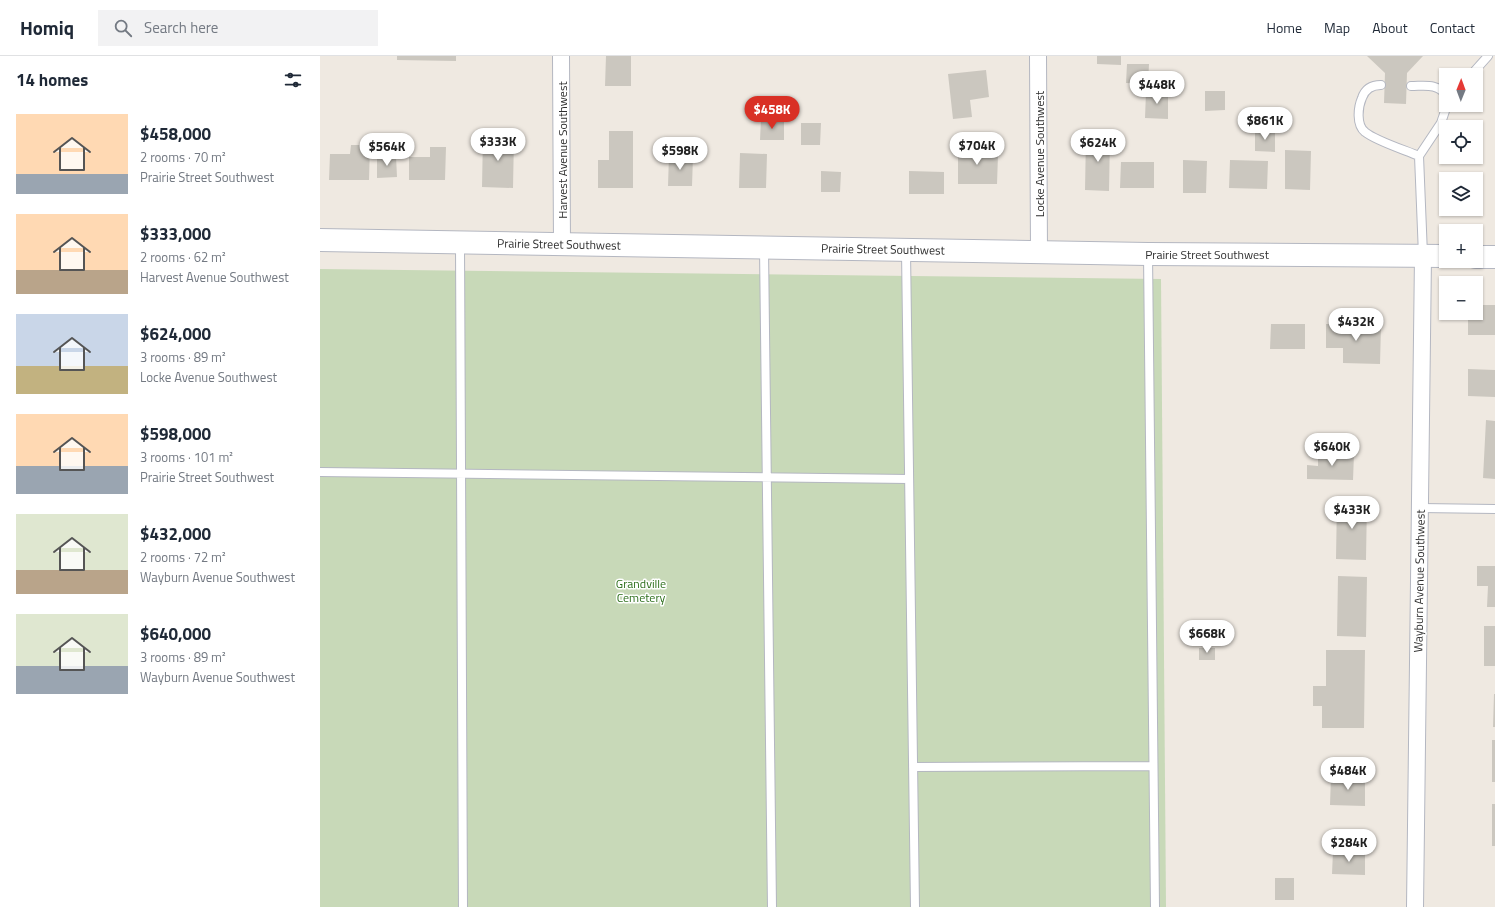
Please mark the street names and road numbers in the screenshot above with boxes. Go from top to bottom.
street label: Harvest Avenue Southwest [553,81,572,219]
street label: Locke Avenue Southwest [1030,90,1049,217]
street label: Prairie Street Southwest [497,233,622,255]
street label: Prairie Street Southwest [821,238,946,260]
street label: Prairie Street Southwest [1145,245,1270,264]
street label: Wayburn Avenue Southwest [1408,509,1430,653]

